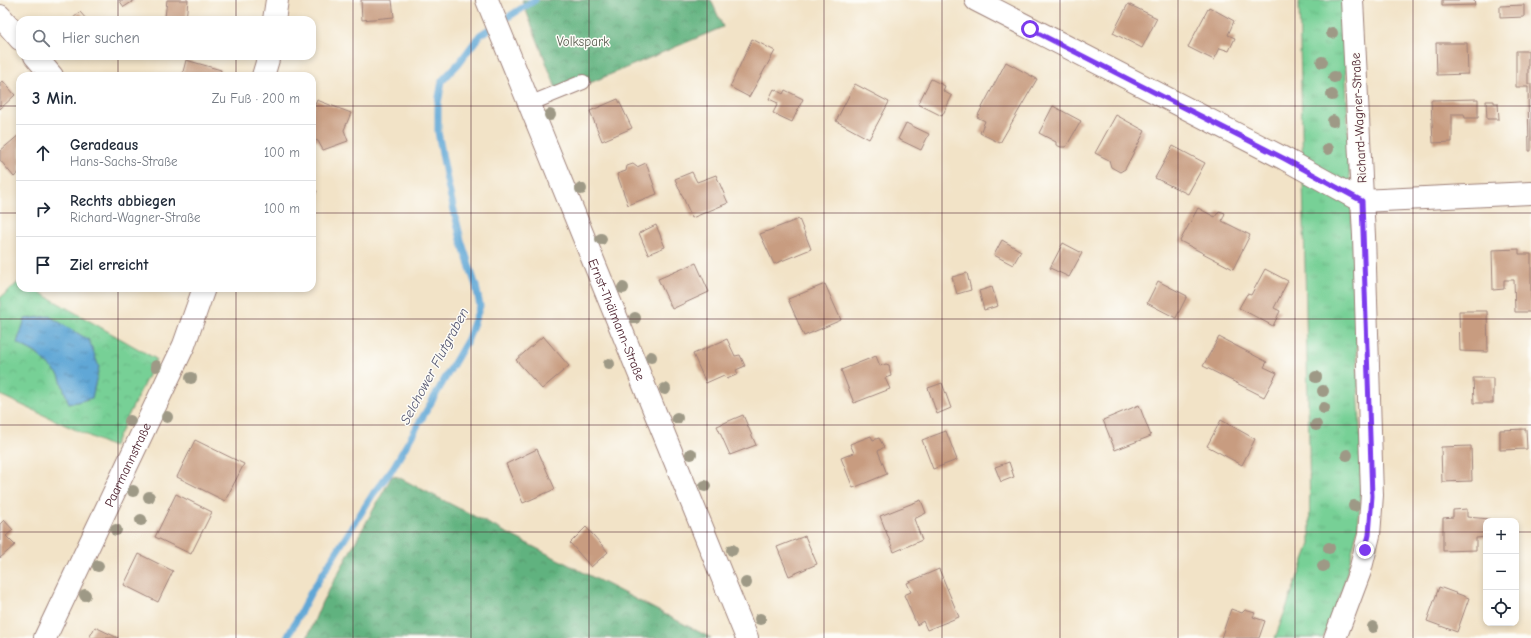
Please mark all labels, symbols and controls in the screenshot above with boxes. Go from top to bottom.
search box [16,16,316,60]
route start [1021,20,1039,38]
icon: search [30,27,52,49]
text: Hier suchen [62,29,140,47]
park label: Volkspark [557,34,610,49]
street label: Richard-Wagner-Straße [1348,52,1369,184]
text: 3 Min. [32,89,77,108]
text: Zu Fuß · 200 m [212,91,300,106]
text: Geradeaus [70,136,138,154]
icon: ahead [32,142,54,164]
text: 100 m [264,145,300,160]
text: Hans-Sachs-Straße [70,154,178,169]
text: Rechts abbiegen [70,192,176,210]
icon: right [32,198,54,220]
text: 100 m [264,201,300,216]
text: Richard-Wagner-Straße [70,210,201,225]
icon: arrive [32,254,54,276]
text: Ziel erreicht [70,256,148,274]
street label: Ernst-Thälmann-Straße [585,257,648,383]
water label: Selchower Flutgraben [397,305,472,427]
street label: Paarmannstraße [101,420,154,509]
map controls [1483,518,1519,626]
button: + [1483,518,1519,554]
route end [1356,541,1374,559]
button: − [1483,554,1519,590]
button: locate [1483,590,1519,626]

